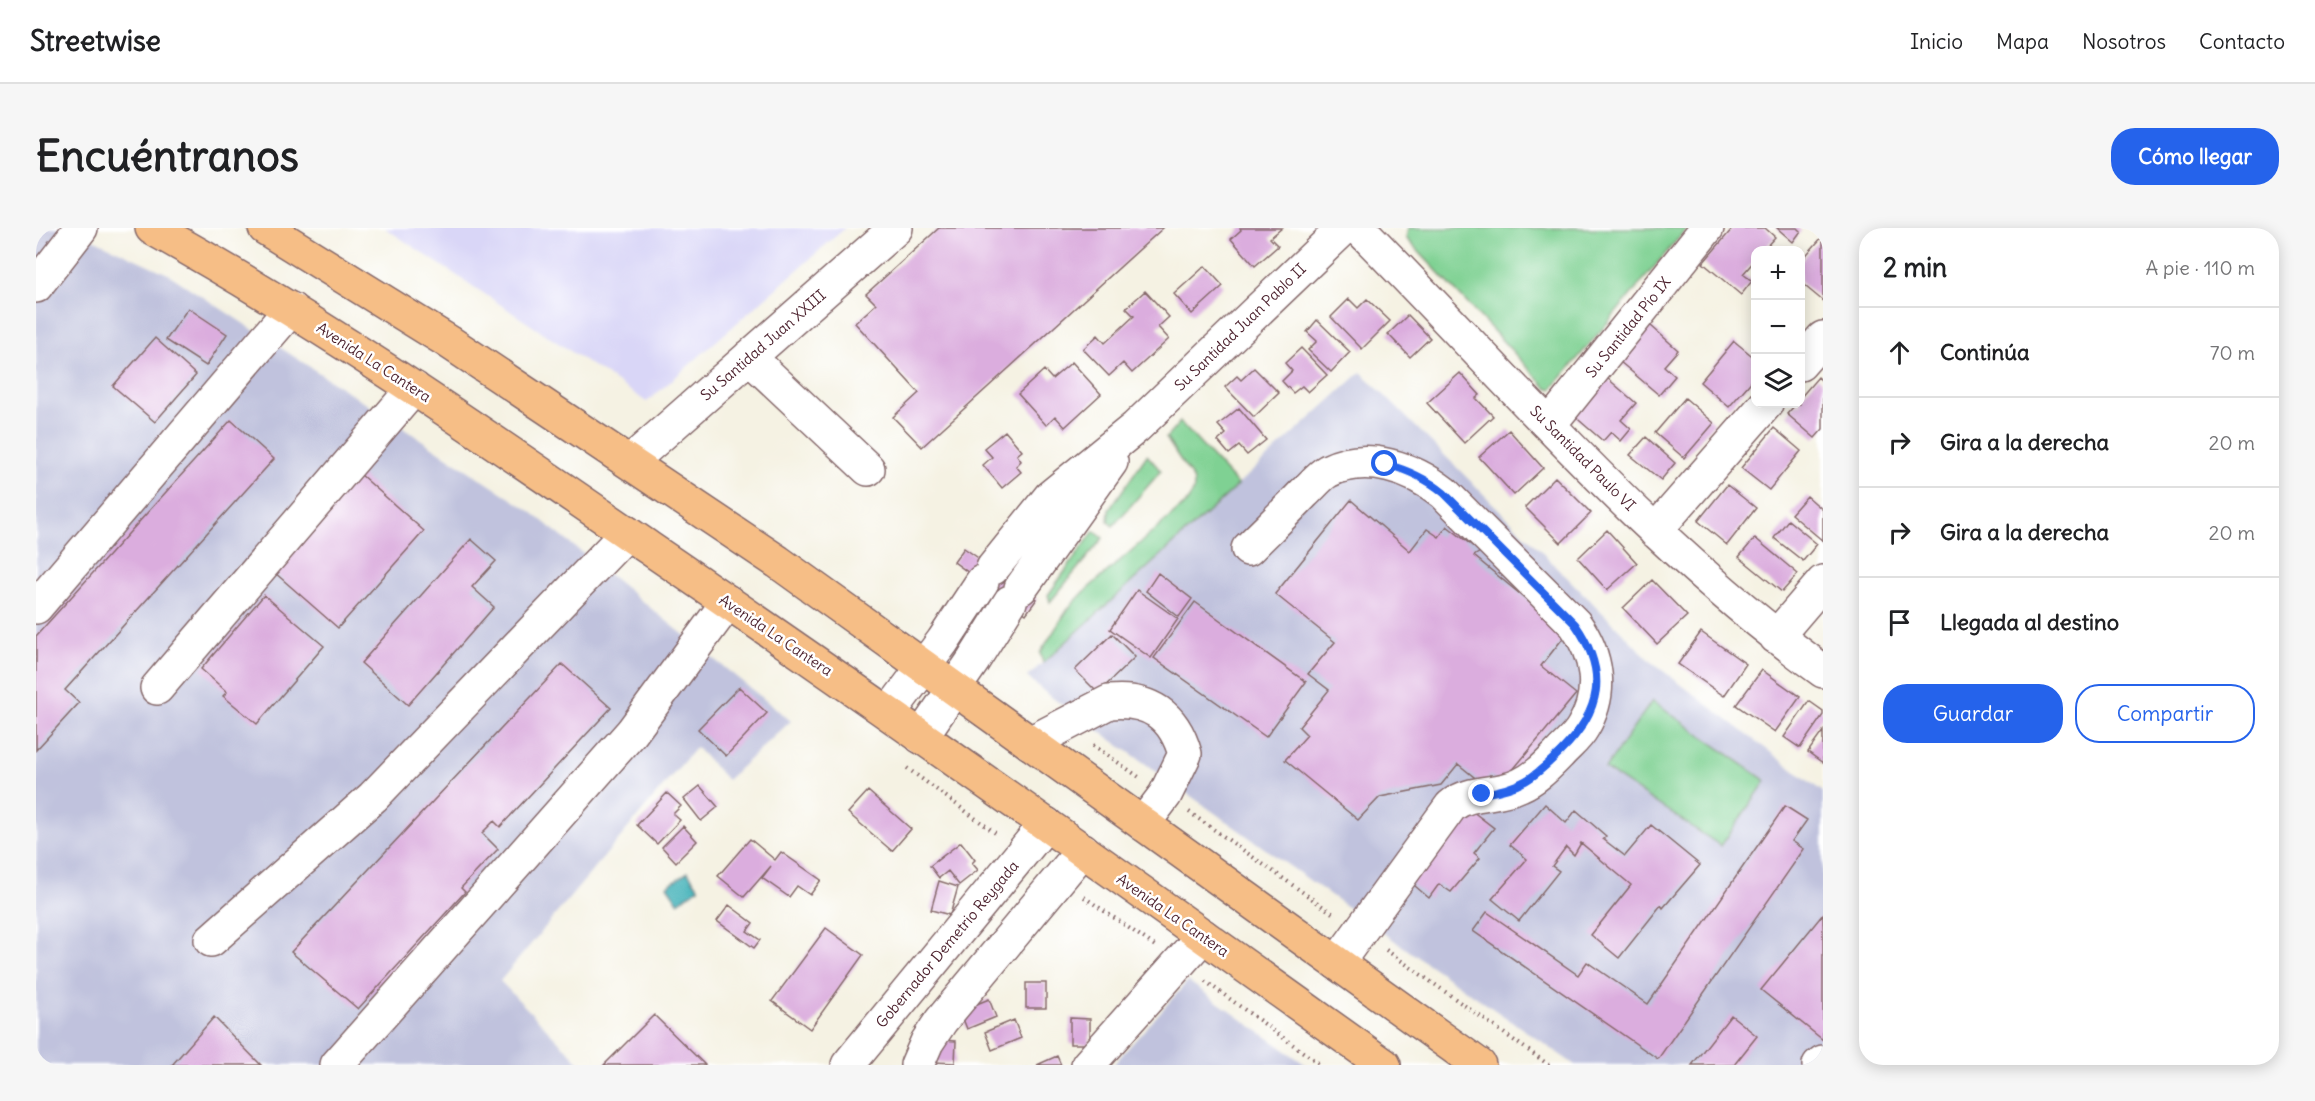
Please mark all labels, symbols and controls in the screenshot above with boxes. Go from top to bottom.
text: Streetwise [30,23,161,59]
text: Inicio [1910,28,1963,55]
text: Mapa [1996,28,2049,55]
text: Nosotros [2082,28,2166,55]
text: Contacto [2199,28,2285,55]
button: Cómo llegar [2111,128,2279,185]
text: Encuéntranos [36,130,299,182]
map controls [1751,246,1805,408]
button: + [1751,246,1805,300]
text: 2 min [1883,251,1947,284]
text: A pie · 110 m [2145,255,2255,280]
street label: Su Santidad Juan Pablo II [1170,259,1310,395]
street label: Su Santidad Pío IX [1581,272,1675,381]
street label: Su Santidad Juan XXIII [696,285,830,405]
button: − [1751,300,1805,354]
street label: Avenida La Cantera [313,318,435,406]
icon: ahead [1883,336,1916,369]
text: Continúa [1940,338,2029,366]
text: 70 m [2210,340,2255,365]
button: layers [1751,354,1805,408]
street label: Su Santidad Paulo VI [1526,401,1640,515]
icon: right [1883,426,1916,459]
text: Gira a la derecha [1940,428,2109,456]
text: 20 m [2209,430,2255,455]
route start [1371,450,1397,476]
icon: right [1883,516,1916,549]
text: Gira a la derecha [1940,518,2109,546]
text: 20 m [2209,520,2255,545]
street label: Avenida La Cantera [716,590,837,680]
icon: arrive [1883,606,1916,639]
text: Llegada al destino [1940,608,2119,636]
button: Guardar [1883,684,2063,743]
button: Compartir [2075,684,2255,743]
route end [1468,780,1494,806]
street label: Gobernador Demetrio Reygada [871,856,1023,1031]
street label: Avenida La Cantera [1113,869,1233,961]

